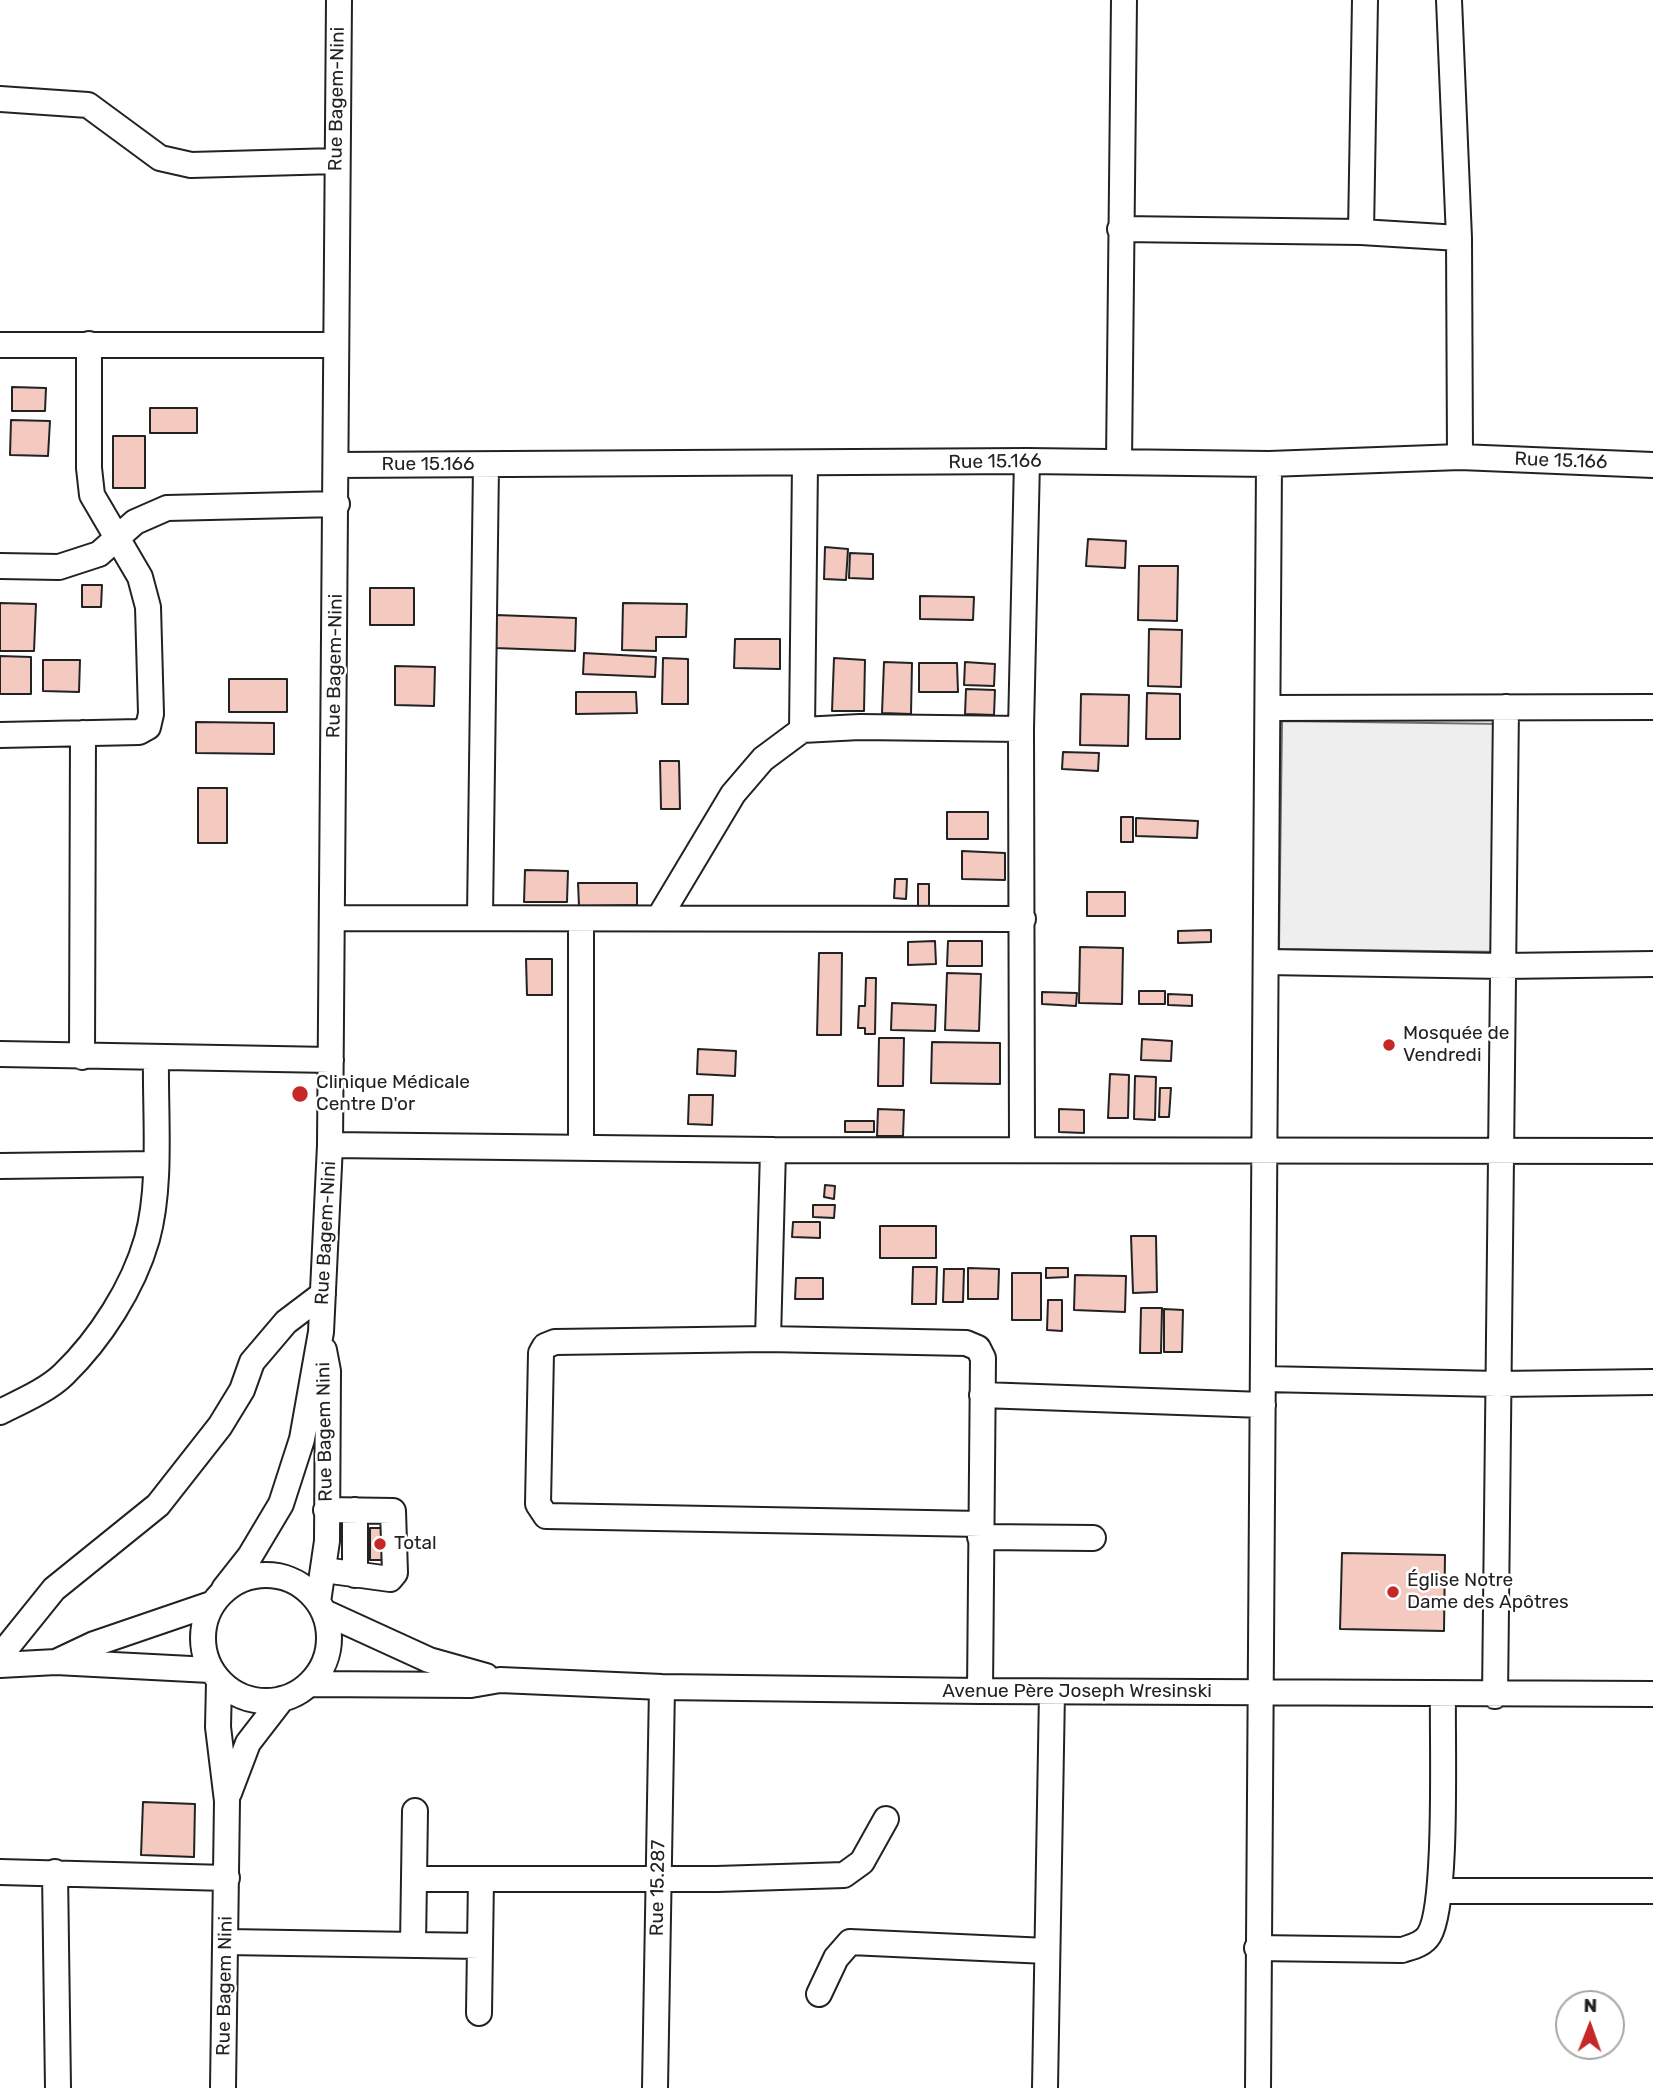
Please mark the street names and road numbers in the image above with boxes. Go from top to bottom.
street label: Rue Bagem-Nini [324,27,350,171]
street label: Rue 15.166 [1514,448,1608,474]
street label: Rue 15.166 [948,450,1042,474]
street label: Rue 15.166 [382,454,474,476]
street label: Rue Bagem-Nini [322,594,348,738]
street label: Rue Bagem-Nini [311,1160,341,1306]
street label: Rue Bagem Nini [312,1362,338,1502]
street label: Avenue Père Joseph Wresinski [942,1681,1212,1703]
street label: Rue 15.287 [646,1840,670,1936]
street label: Rue Bagem Nini [212,1916,238,2056]

